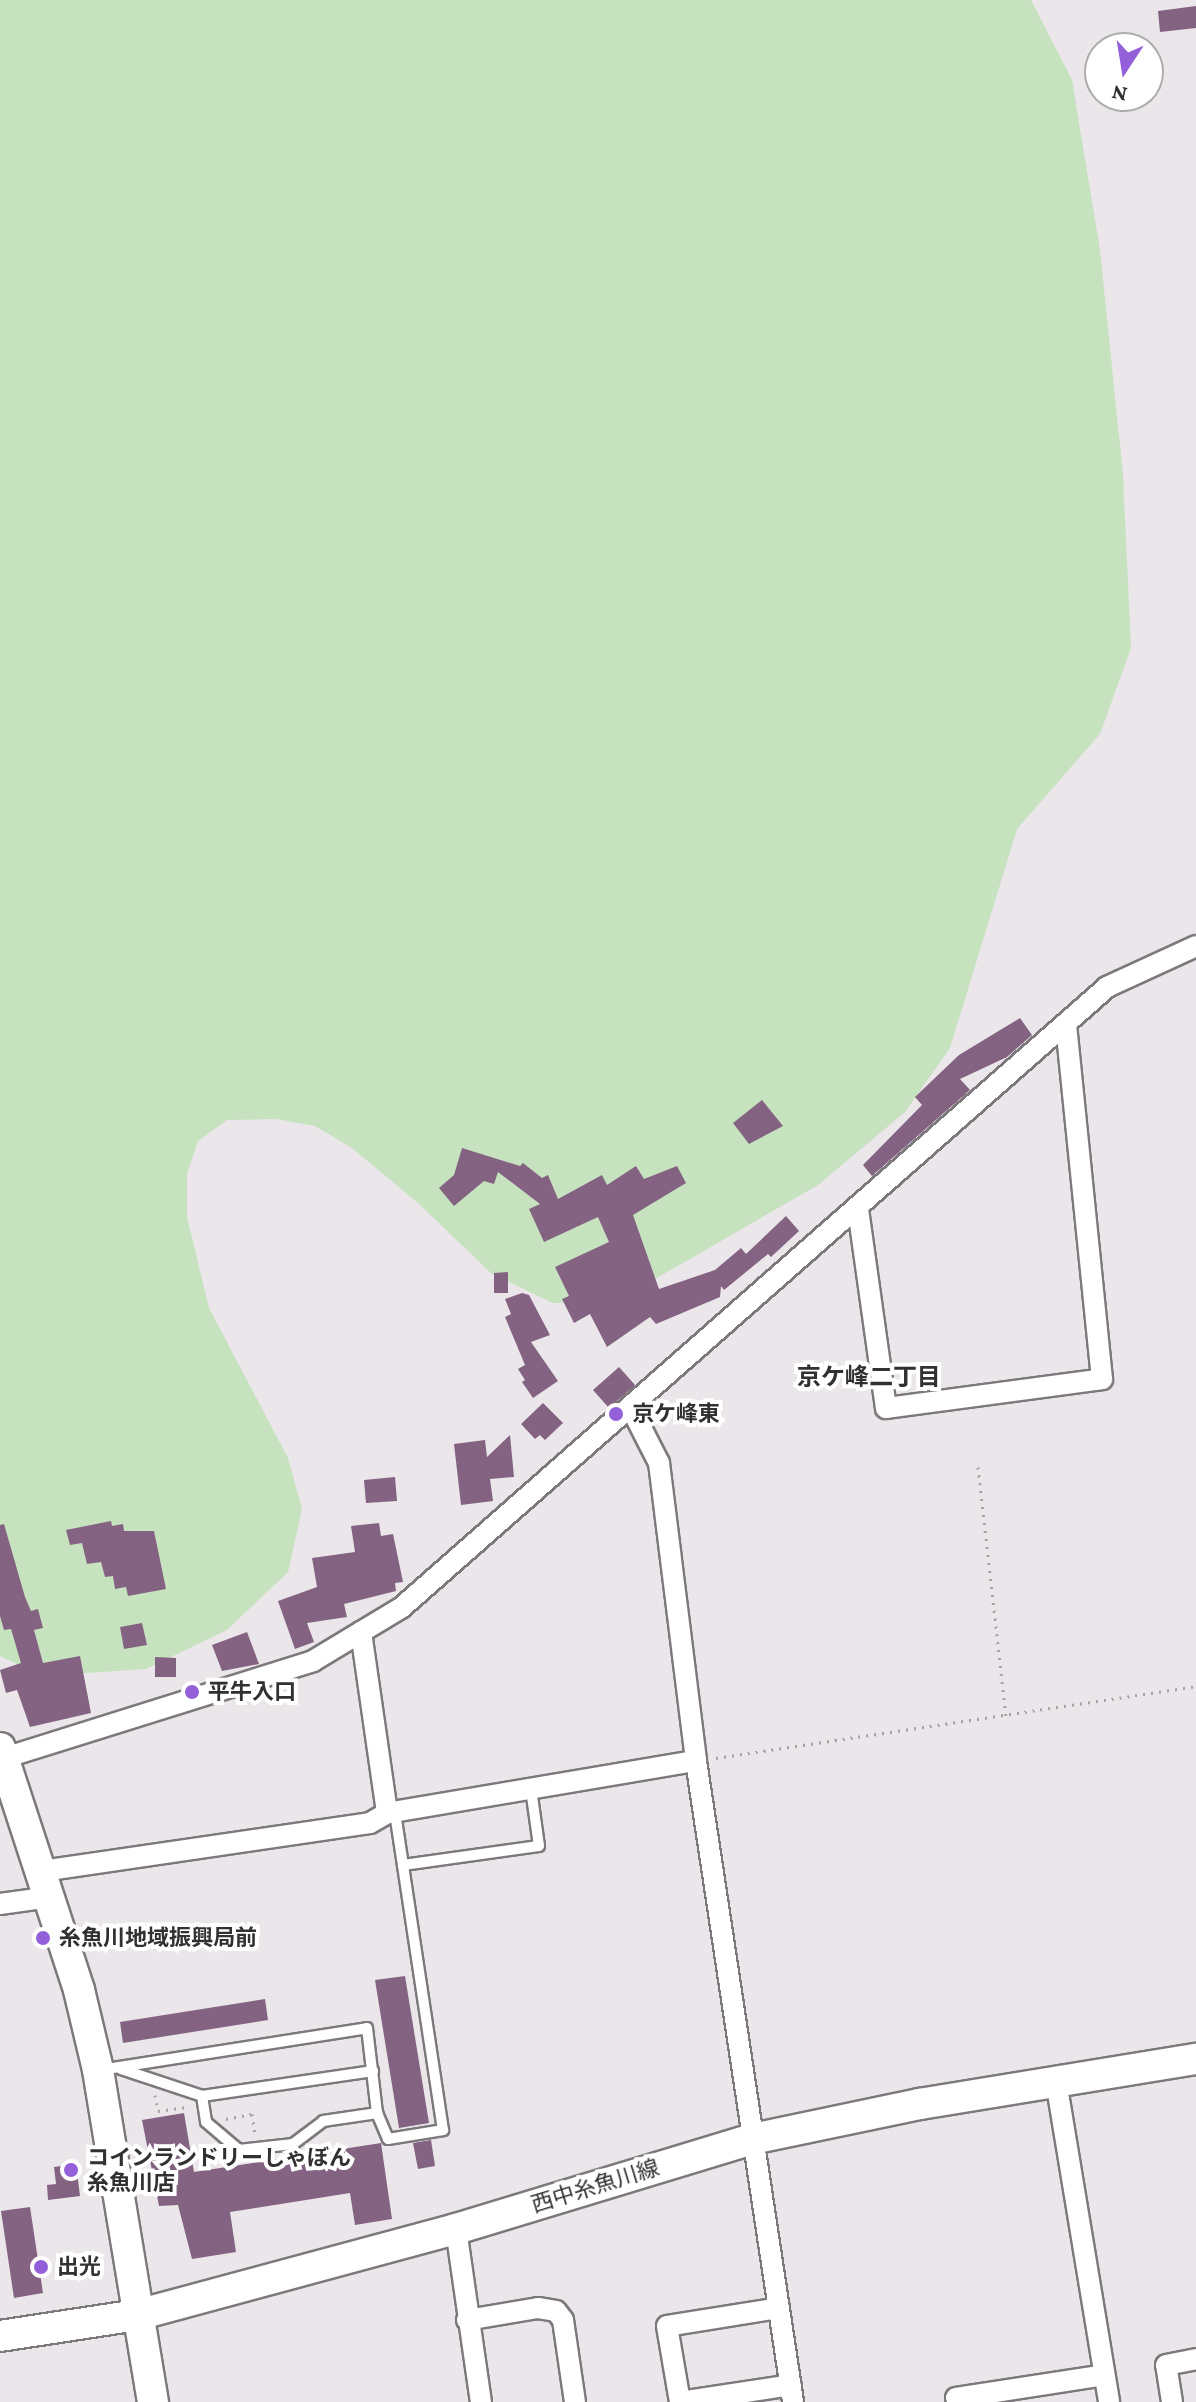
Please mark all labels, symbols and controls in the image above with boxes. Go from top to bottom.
north arrow [1084,32,1164,112]
text: N [1109,80,1129,108]
district label: 京ケ峰二丁目 [797,1363,941,1391]
place label: 京ケ峰東 [632,1401,720,1427]
marker: 京ケ峰東 [607,1405,625,1423]
place label: 平牛入口 [208,1679,296,1705]
marker: 平牛入口 [183,1683,201,1701]
place label: 糸魚川地域振興局前 [59,1925,257,1951]
marker: 糸魚川地域振興局前 [34,1929,52,1947]
place label: コインランドリーしゃぼん 糸魚川店 [87,2144,351,2196]
street label: 西中糸魚川線 [528,2154,662,2218]
marker: コインランドリーしゃぼん 糸魚川店 [62,2161,80,2179]
place label: 出光 [57,2254,101,2280]
marker: 出光 [32,2258,50,2276]

